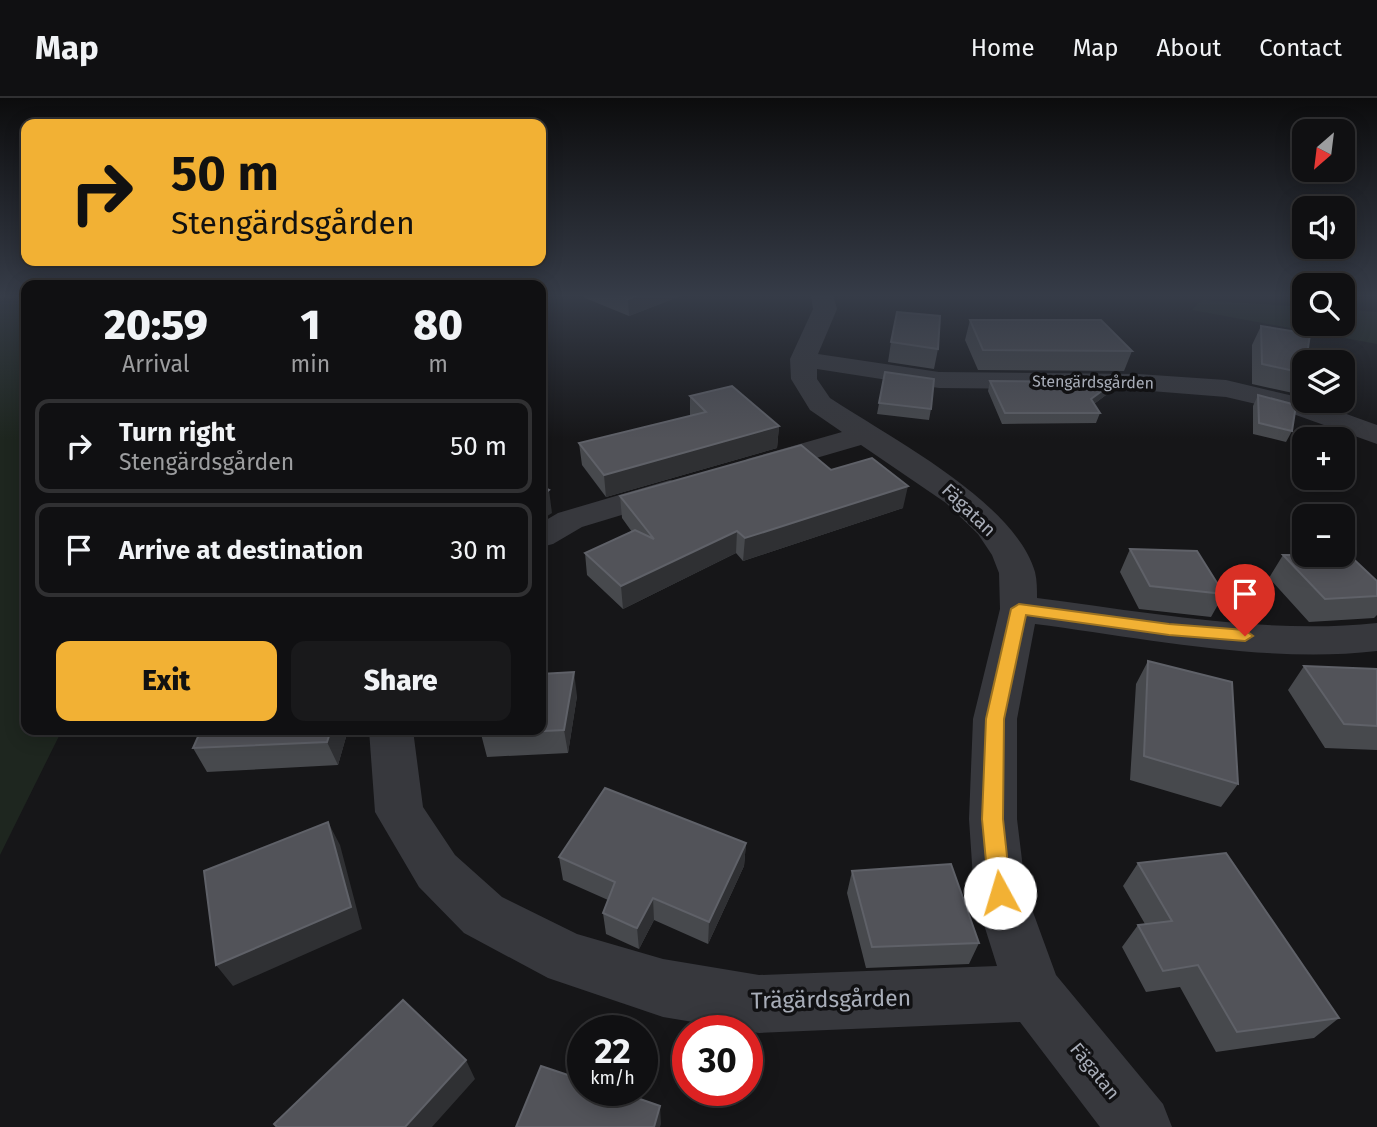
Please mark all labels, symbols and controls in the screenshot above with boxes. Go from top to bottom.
text: Map [35,28,99,68]
text: Home [971,34,1035,62]
text: Map [1073,34,1119,62]
text: About [1157,34,1221,62]
text: Contact [1259,34,1342,62]
north arrow [1292,119,1354,182]
map controls [1292,119,1355,567]
text: 50 m [171,144,279,203]
icon: right [56,147,147,238]
button: sound [1292,196,1355,259]
text: Stengärdsgården [171,204,415,242]
button: search [1292,273,1355,336]
text: 20:59 [104,300,208,350]
text: 1 [301,300,320,350]
text: 80 [413,300,463,350]
text: Arrival [122,350,189,378]
text: min [291,350,330,378]
text: m [428,350,448,378]
button: layers [1292,350,1355,413]
street label: Stengärdsgården [1032,371,1154,393]
text: Turn right [119,417,236,448]
icon: right [60,427,98,465]
button: + [1292,427,1355,490]
text: 50 m [450,431,507,462]
text: Stengärdsgården [119,448,294,476]
street label: Fägatan [937,479,1001,541]
button: − [1292,504,1355,567]
icon: arrive [60,531,98,569]
text: Arrive at destination [119,535,363,566]
text: 30 m [450,535,507,566]
pin [1215,564,1275,636]
icon: arrive [1226,575,1264,613]
button: Exit [56,641,277,721]
button: Share [291,641,511,721]
position arrow [963,856,1037,930]
street label: Trägärdsgården [751,984,911,1014]
speed limit sign: 30 [672,1015,763,1106]
text: 22 [594,1030,631,1072]
street label: Fägatan [1065,1038,1125,1104]
text: km/h [590,1067,635,1089]

